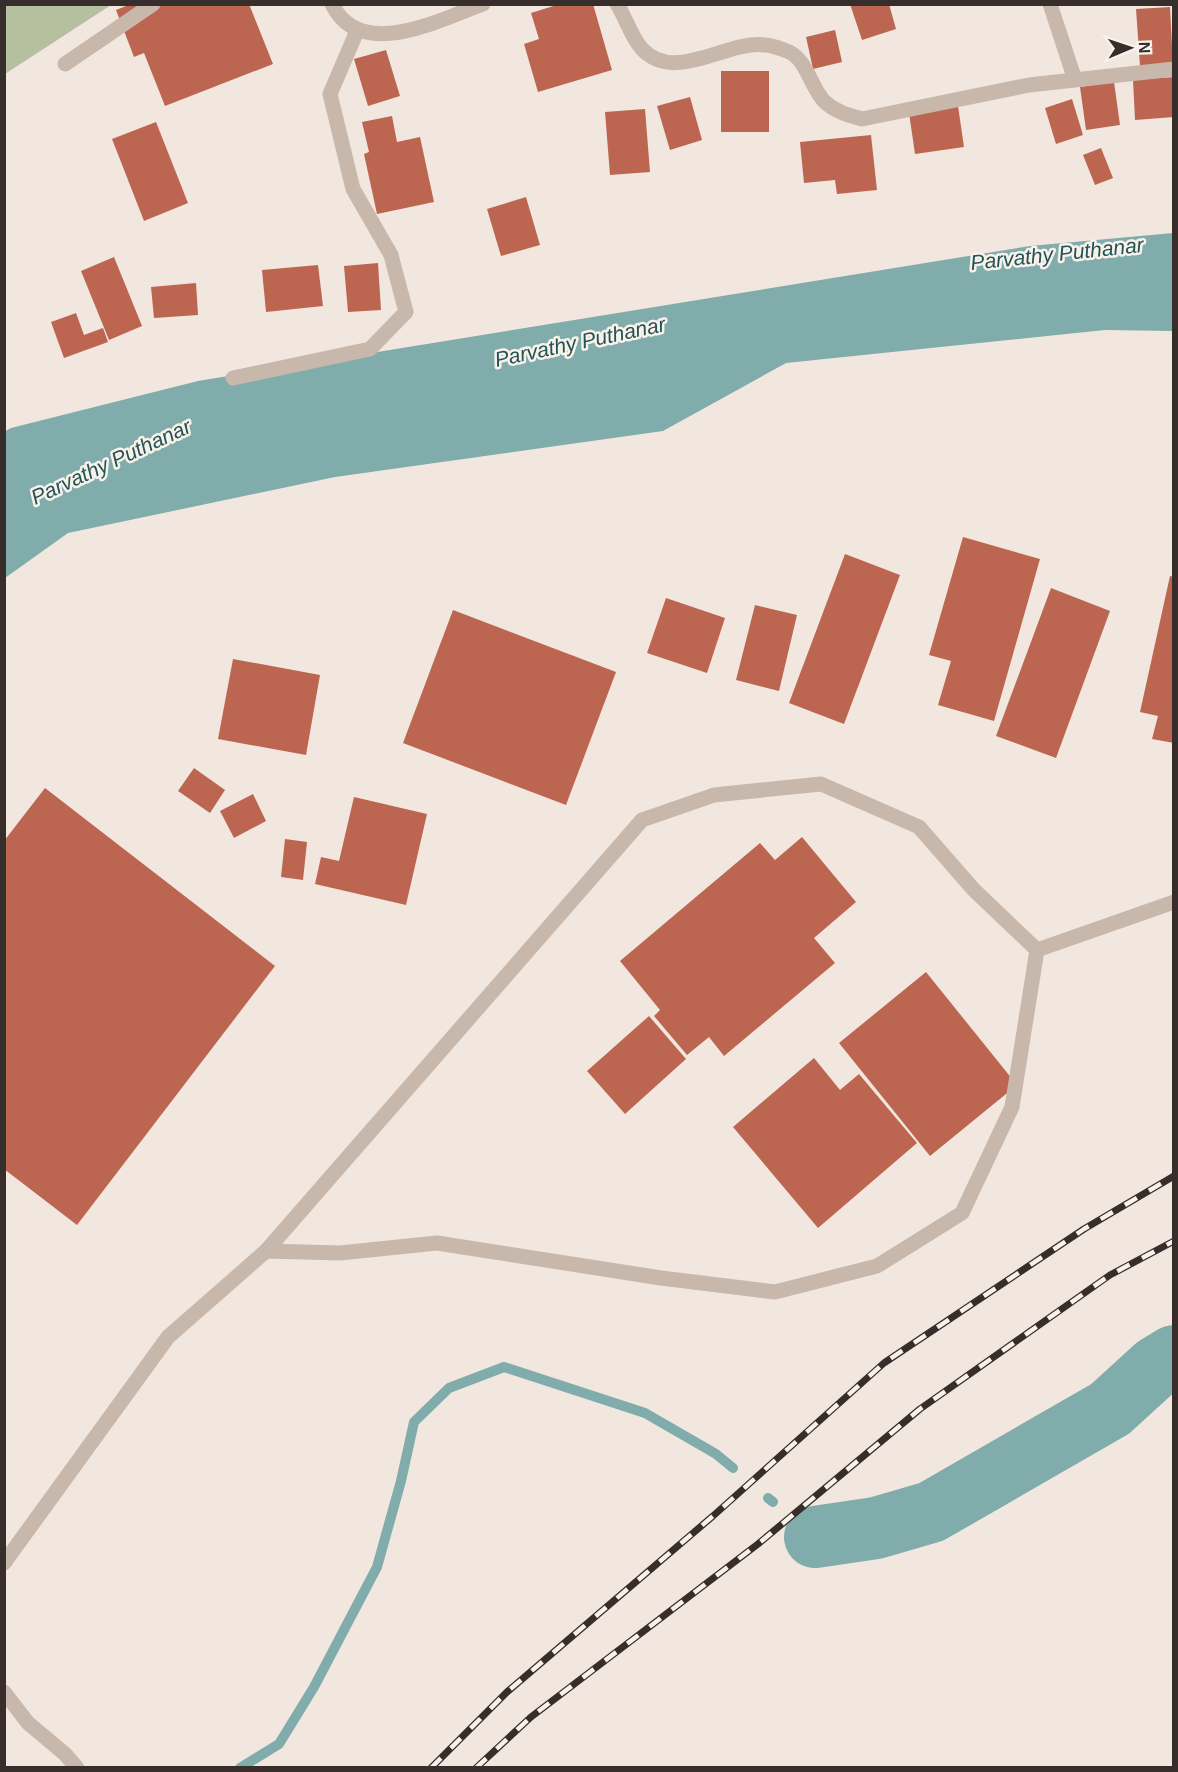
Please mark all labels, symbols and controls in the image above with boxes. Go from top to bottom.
north arrow [1100,18,1160,78]
text: N [1136,41,1153,54]
water label: Parvathy Puthanar [969,233,1146,274]
water label: Parvathy Puthanar [492,312,668,371]
water label: Parvathy Puthanar [27,414,195,509]

